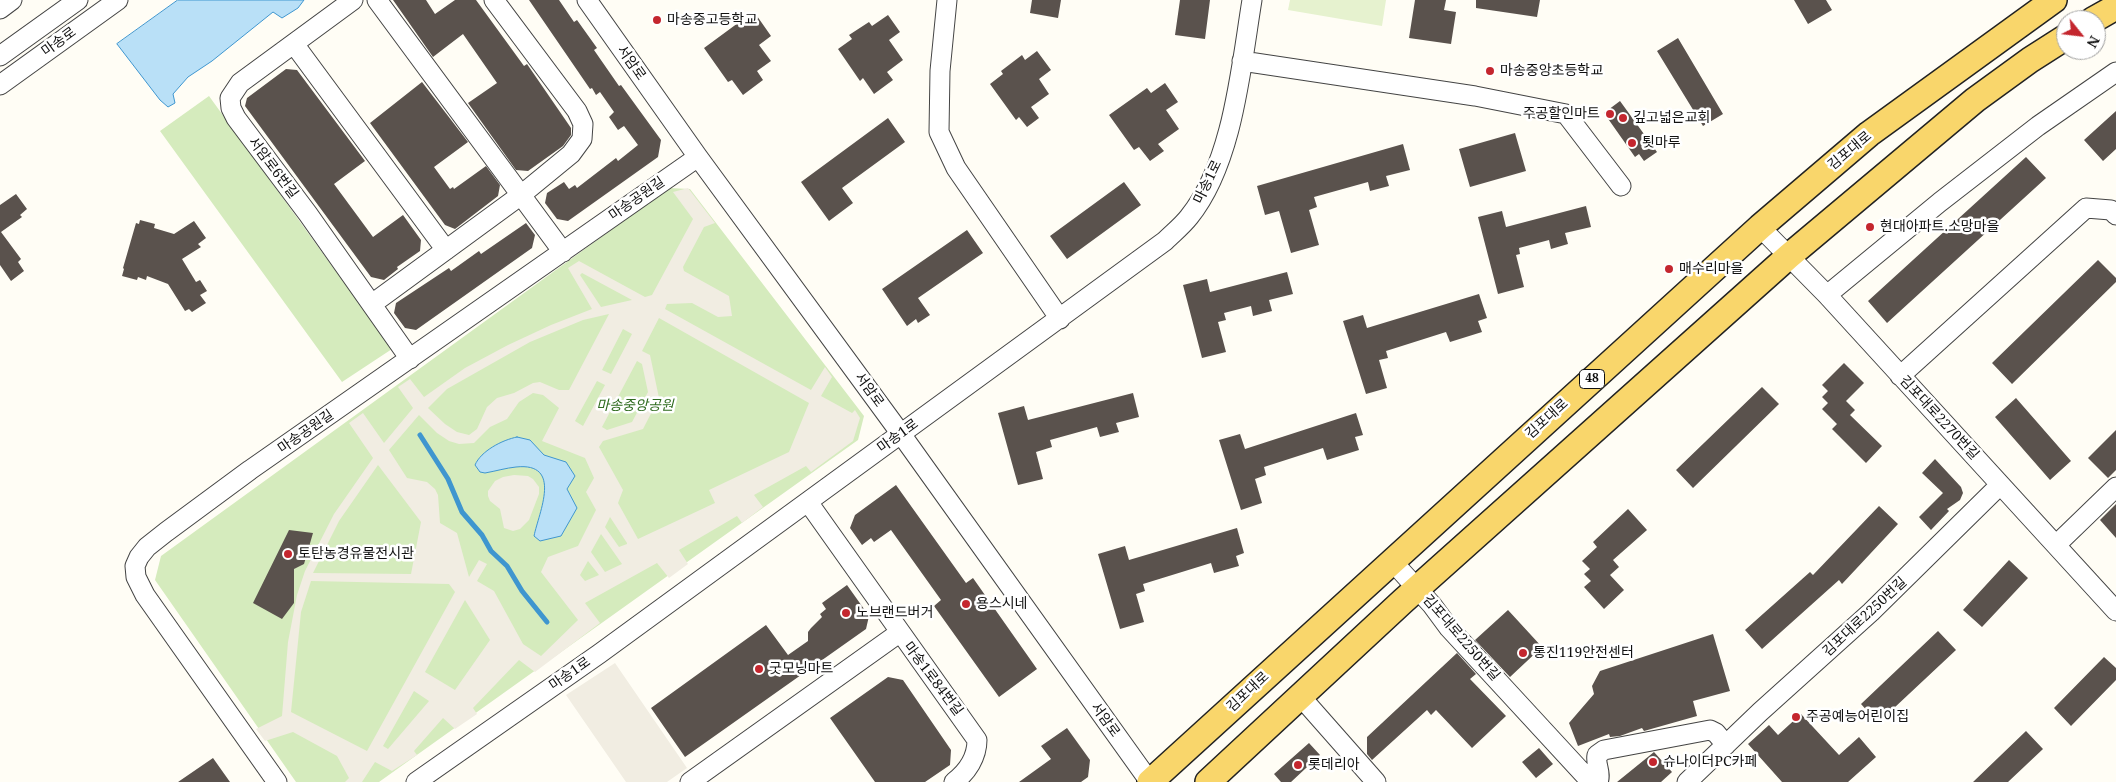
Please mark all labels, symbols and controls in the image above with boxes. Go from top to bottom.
north arrow [2056,10,2106,60]
place label: 마송중고등학교 [667,12,757,28]
marker: 마송중고등학교 [651,14,663,26]
street label: 마송로 [38,24,80,60]
text: N [2083,33,2105,51]
street label: 서암로 [613,42,649,84]
place label: 마송중앙초등학교 [1500,63,1603,79]
marker: 마송중앙초등학교 [1484,65,1496,77]
place label: 주공할인마트 [1523,106,1600,122]
marker: 주공할인마트 [1604,108,1616,120]
place label: 깊고넓은교회 [1633,110,1710,126]
marker: 깊고넓은교회 [1617,112,1629,124]
street label: 김포대로 [1825,128,1875,174]
street label: 서암로6번길 [245,134,301,202]
place label: 툇마루 [1642,135,1681,151]
marker: 툇마루 [1626,137,1638,149]
street label: 마송1로 [1190,157,1226,207]
street label: 마송공원길 [606,174,668,224]
place label: 현대아파트.소망마을 [1880,219,1999,235]
marker: 현대아파트.소망마을 [1864,221,1876,233]
place label: 매수리마을 [1679,261,1743,277]
marker: 매수리마을 [1663,263,1675,275]
street label: 서암로 [851,369,887,411]
road number: 48 [1580,369,1604,388]
street label: 김포대로2270번길 [1896,373,1982,463]
street label: 김포대로 [1522,396,1572,442]
park label: 마송중앙공원 [596,398,674,414]
street label: 마송공원길 [275,407,337,457]
street label: 마송1로 [874,416,922,456]
place label: 토탄농경유물전시관 [298,546,414,562]
marker: 토탄농경유물전시관 [282,548,294,560]
street label: 김포대로2250번길 [1820,574,1910,660]
street label: 김포대로2250번길 [1419,592,1503,684]
place label: 용스시네 [976,596,1028,612]
marker: 용스시네 [960,598,972,610]
place label: 노브랜드버거 [856,605,933,621]
marker: 노브랜드버거 [840,607,852,619]
street label: 마송1로84번길 [900,639,966,719]
place label: 통진119안전센터 [1533,645,1634,661]
marker: 통진119안전센터 [1517,647,1529,659]
street label: 마송1로 [546,654,594,694]
place label: 굿모닝마트 [769,661,833,677]
marker: 굿모닝마트 [753,663,765,675]
street label: 김포대로 [1223,668,1273,716]
street label: 서암로 [1087,699,1123,741]
place label: 주공예능어린이집 [1806,709,1909,725]
marker: 주공예능어린이집 [1790,711,1802,723]
place label: 슈나이더PC카페 [1663,754,1757,770]
marker: 슈나이더PC카페 [1647,756,1659,768]
place label: 롯데리아 [1308,757,1360,773]
marker: 롯데리아 [1292,759,1304,771]

